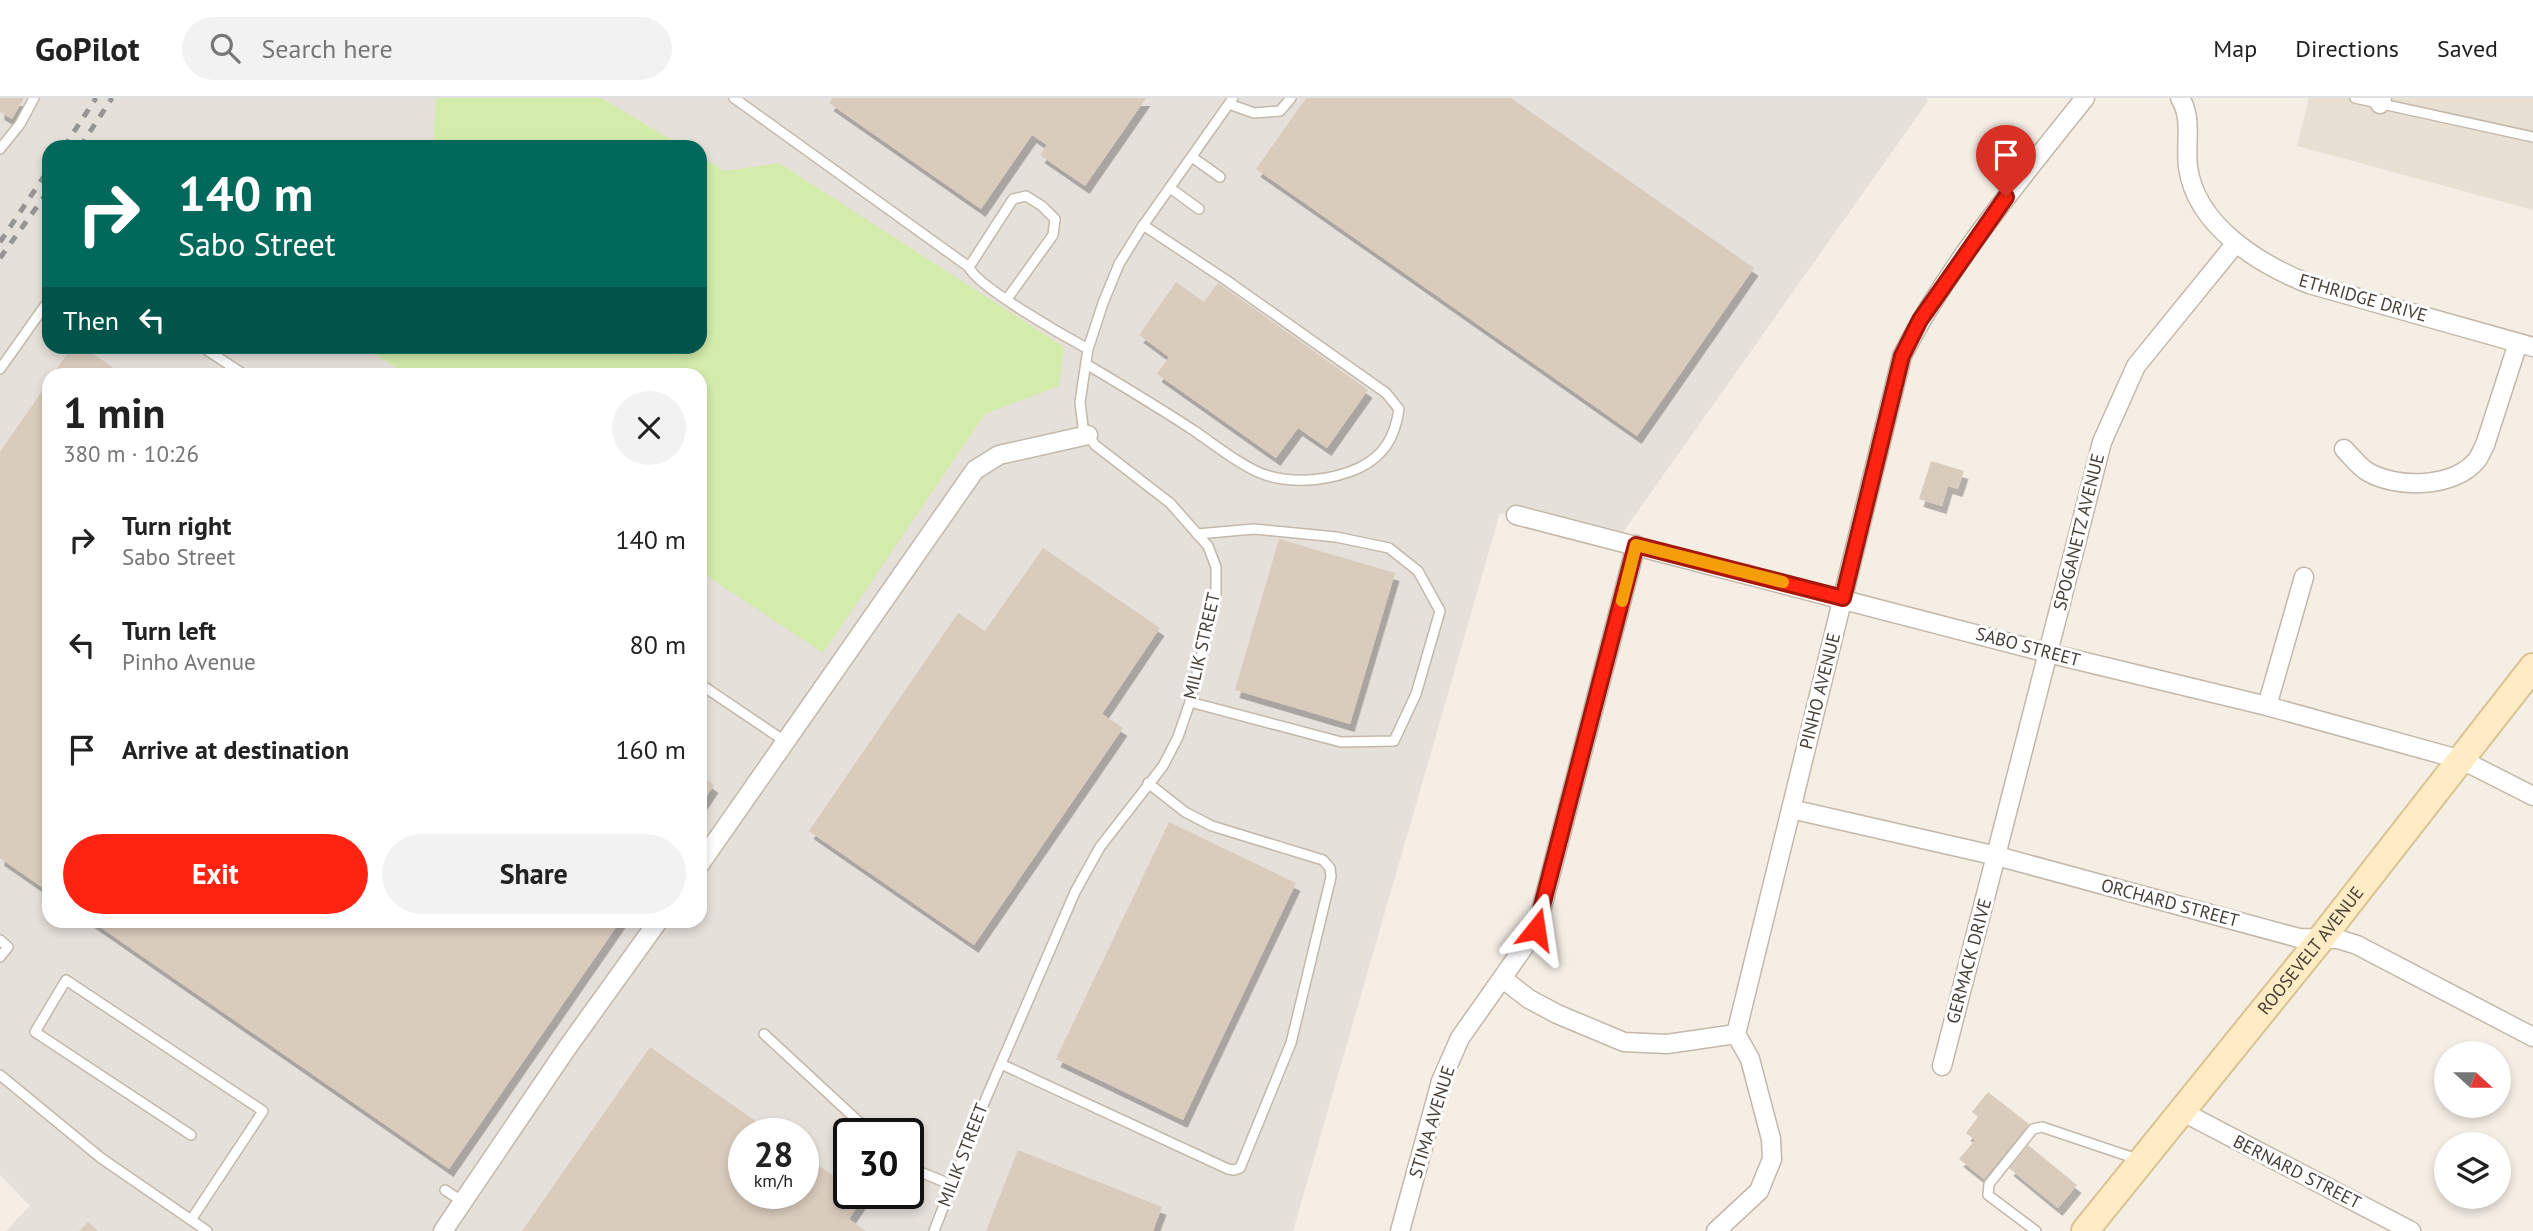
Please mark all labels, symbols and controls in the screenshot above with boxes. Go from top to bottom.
search box [182,17,672,80]
text: GoPilot [35,27,140,70]
icon: search [206,29,244,67]
text: Search here [262,32,393,65]
text: Map [2213,33,2257,64]
text: Directions [2295,33,2399,64]
text: Saved [2437,33,2498,64]
pin [1976,125,2036,197]
icon: arrive [1987,136,2025,174]
text: 140 m [178,161,313,225]
icon: right [63,168,154,259]
text: Sabo Street [178,223,336,265]
street label: ETHRIDGE DRIVE [2296,268,2430,327]
icon: left [133,301,171,339]
text: Then [63,304,119,337]
text: 1 min [63,385,165,440]
button: close [612,391,686,465]
text: 380 m · 10:26 [63,439,199,468]
street label: SPOGANETZ AVENUE [2048,451,2109,613]
text: Turn right [122,509,231,542]
icon: right [63,521,101,559]
text: 140 m [615,523,686,556]
text: Sabo Street [122,542,235,571]
street label: MILIK STREET [1178,590,1225,701]
text: Turn left [122,614,216,647]
street label: SABO STREET [1973,622,2083,672]
icon: left [63,626,101,664]
text: 80 m [630,628,686,661]
street label: PINHO AVENUE [1794,630,1845,751]
text: Pinho Avenue [122,647,256,676]
icon: arrive [63,731,101,769]
text: Arrive at destination [122,733,349,766]
text: 160 m [615,733,686,766]
button: Exit [63,834,368,914]
button: Share [382,834,686,914]
street label: ORCHARD STREET [2099,873,2242,932]
street label: ROOSEVELT AVENUE [2252,882,2368,1019]
position arrow [1499,892,1573,966]
street label: GERMACK DRIVE [1941,896,1996,1026]
north arrow [2434,1041,2511,1118]
map controls [2434,1041,2511,1209]
street label: STIMA AVENUE [1404,1063,1459,1181]
street label: MILIK STREET [932,1100,993,1210]
speed limit sign: 30 [833,1118,924,1209]
street label: BERNARD STREET [2229,1129,2365,1214]
text: 28 [754,1131,793,1177]
button: layers [2434,1132,2511,1209]
text: km/h [754,1169,793,1192]

